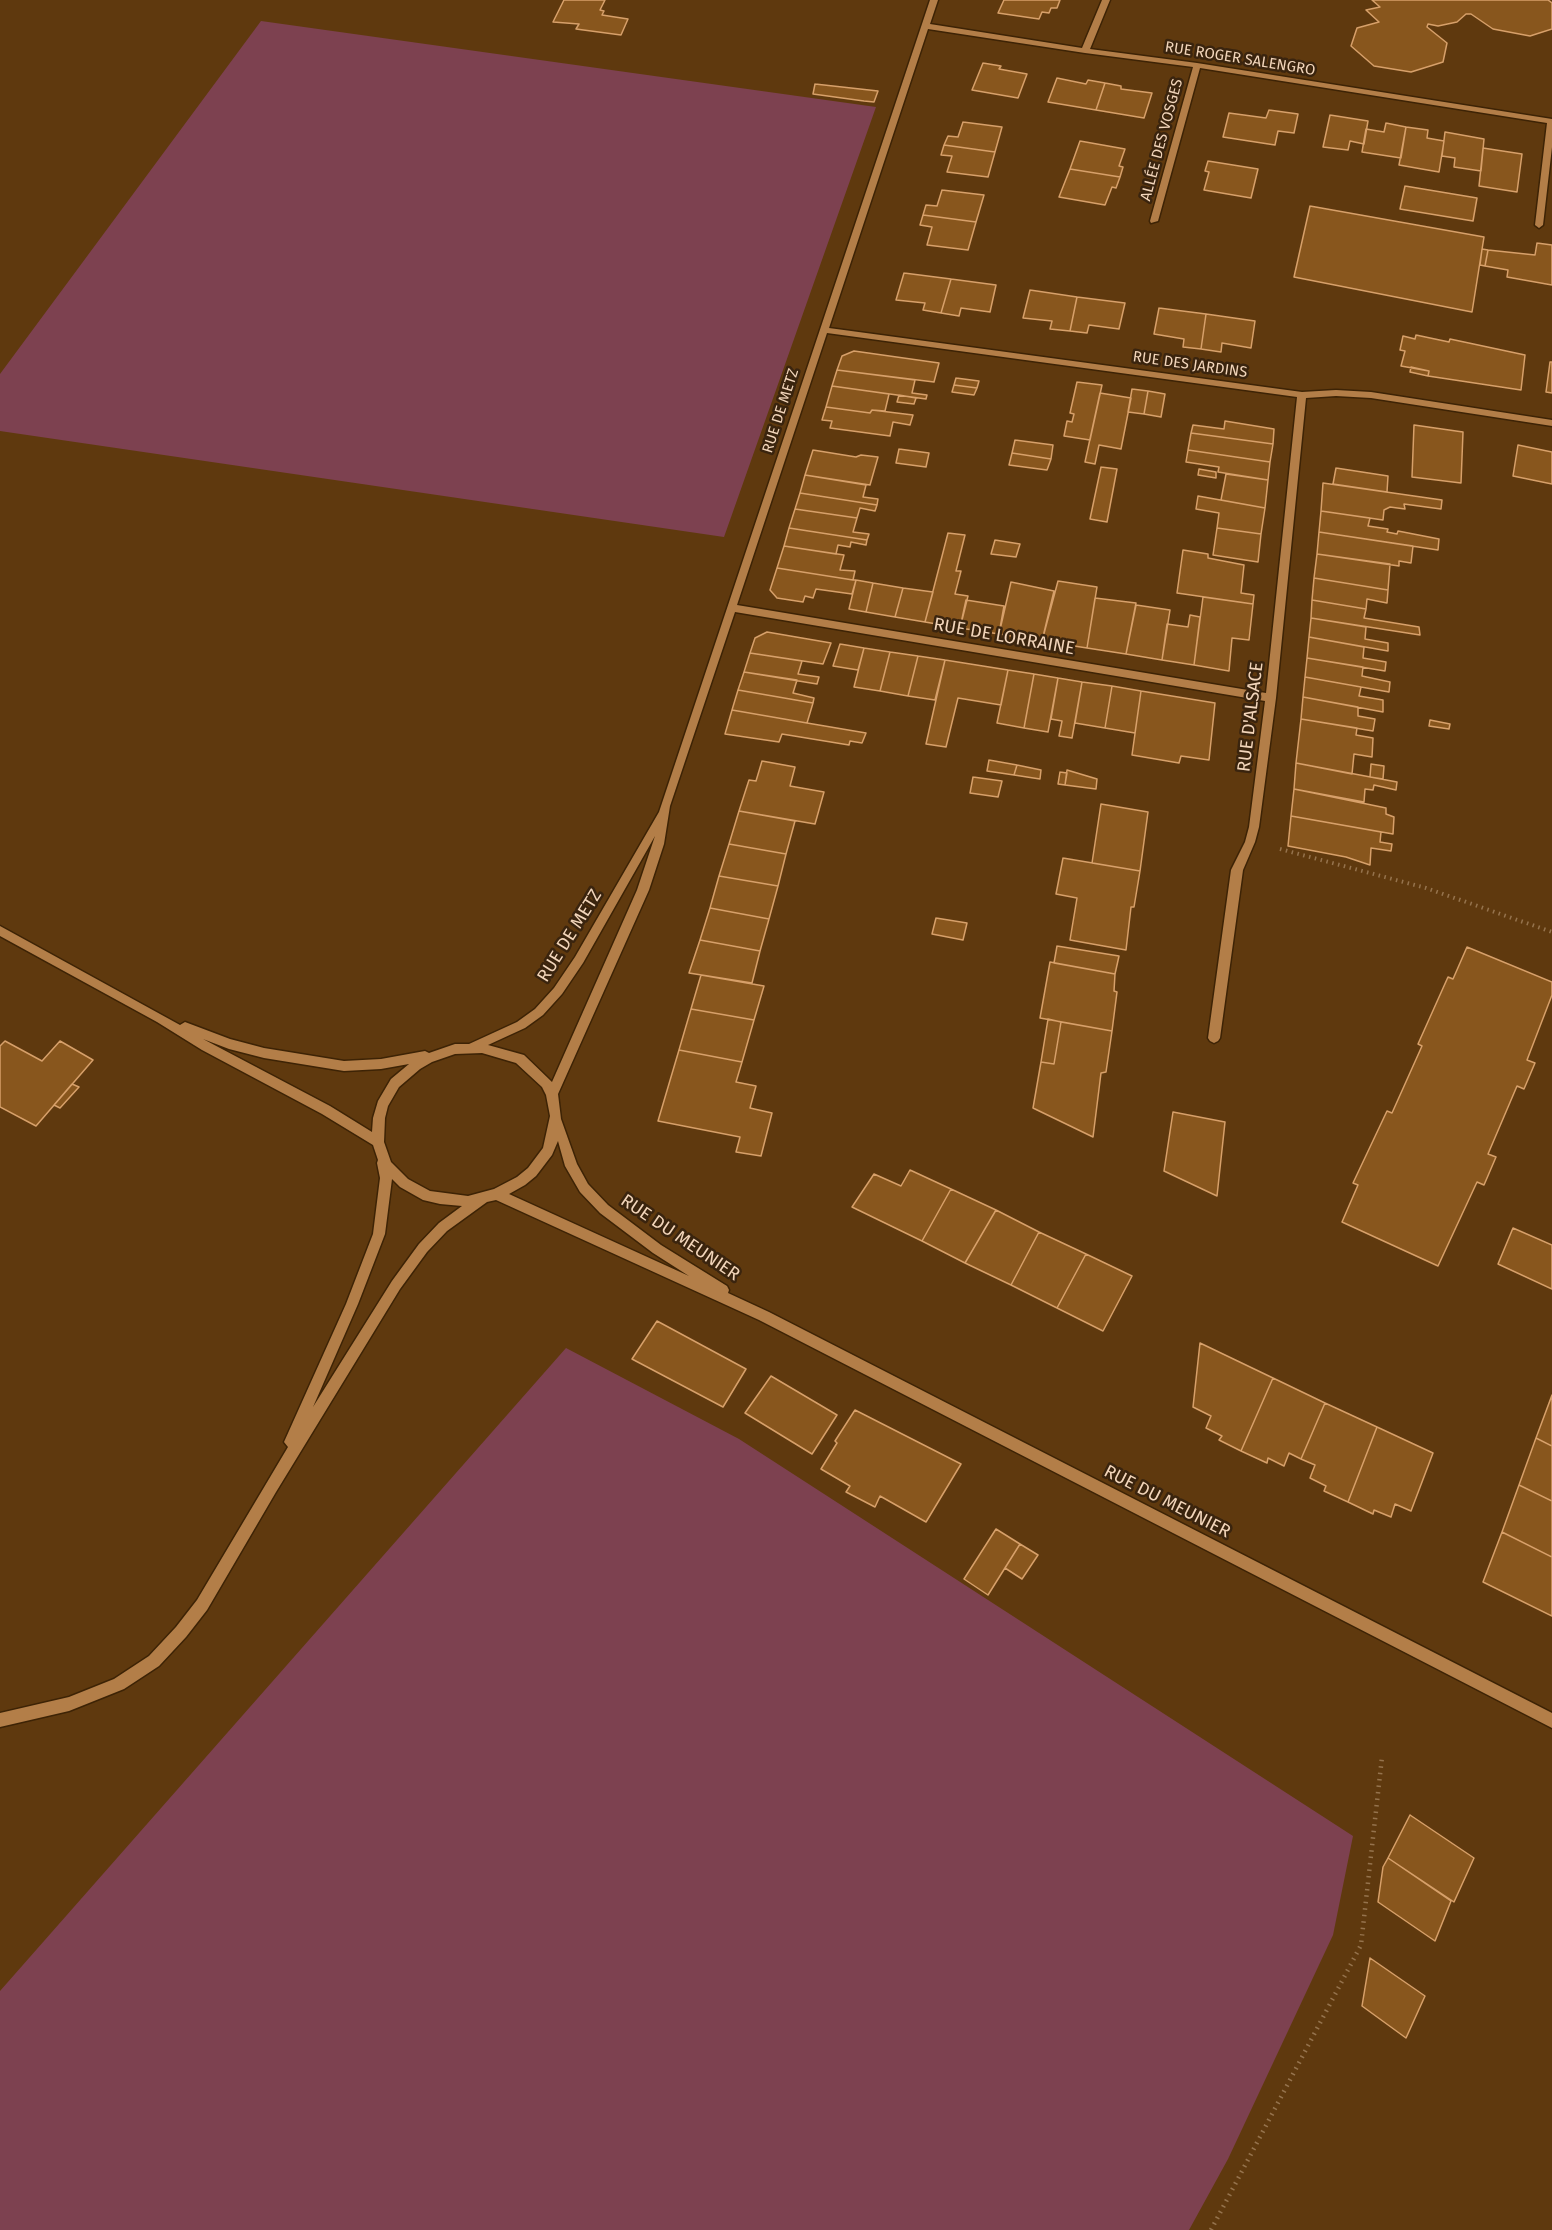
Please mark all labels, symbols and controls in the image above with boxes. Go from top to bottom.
street label: RUE ROGER SALENGRO [1164,38,1316,80]
street label: ALLÉE DES VOSGES [1137,77,1187,203]
street label: RUE DES JARDINS [1132,348,1248,382]
street label: RUE DE METZ [759,367,803,455]
street label: RUE DE LORRAINE [932,614,1076,660]
street label: RUE D'ALSACE [1234,661,1268,773]
street label: RUE DE METZ [533,886,607,986]
street label: RUE DU MEUNIER [616,1190,744,1286]
street label: RUE DU MEUNIER [1100,1461,1234,1543]

